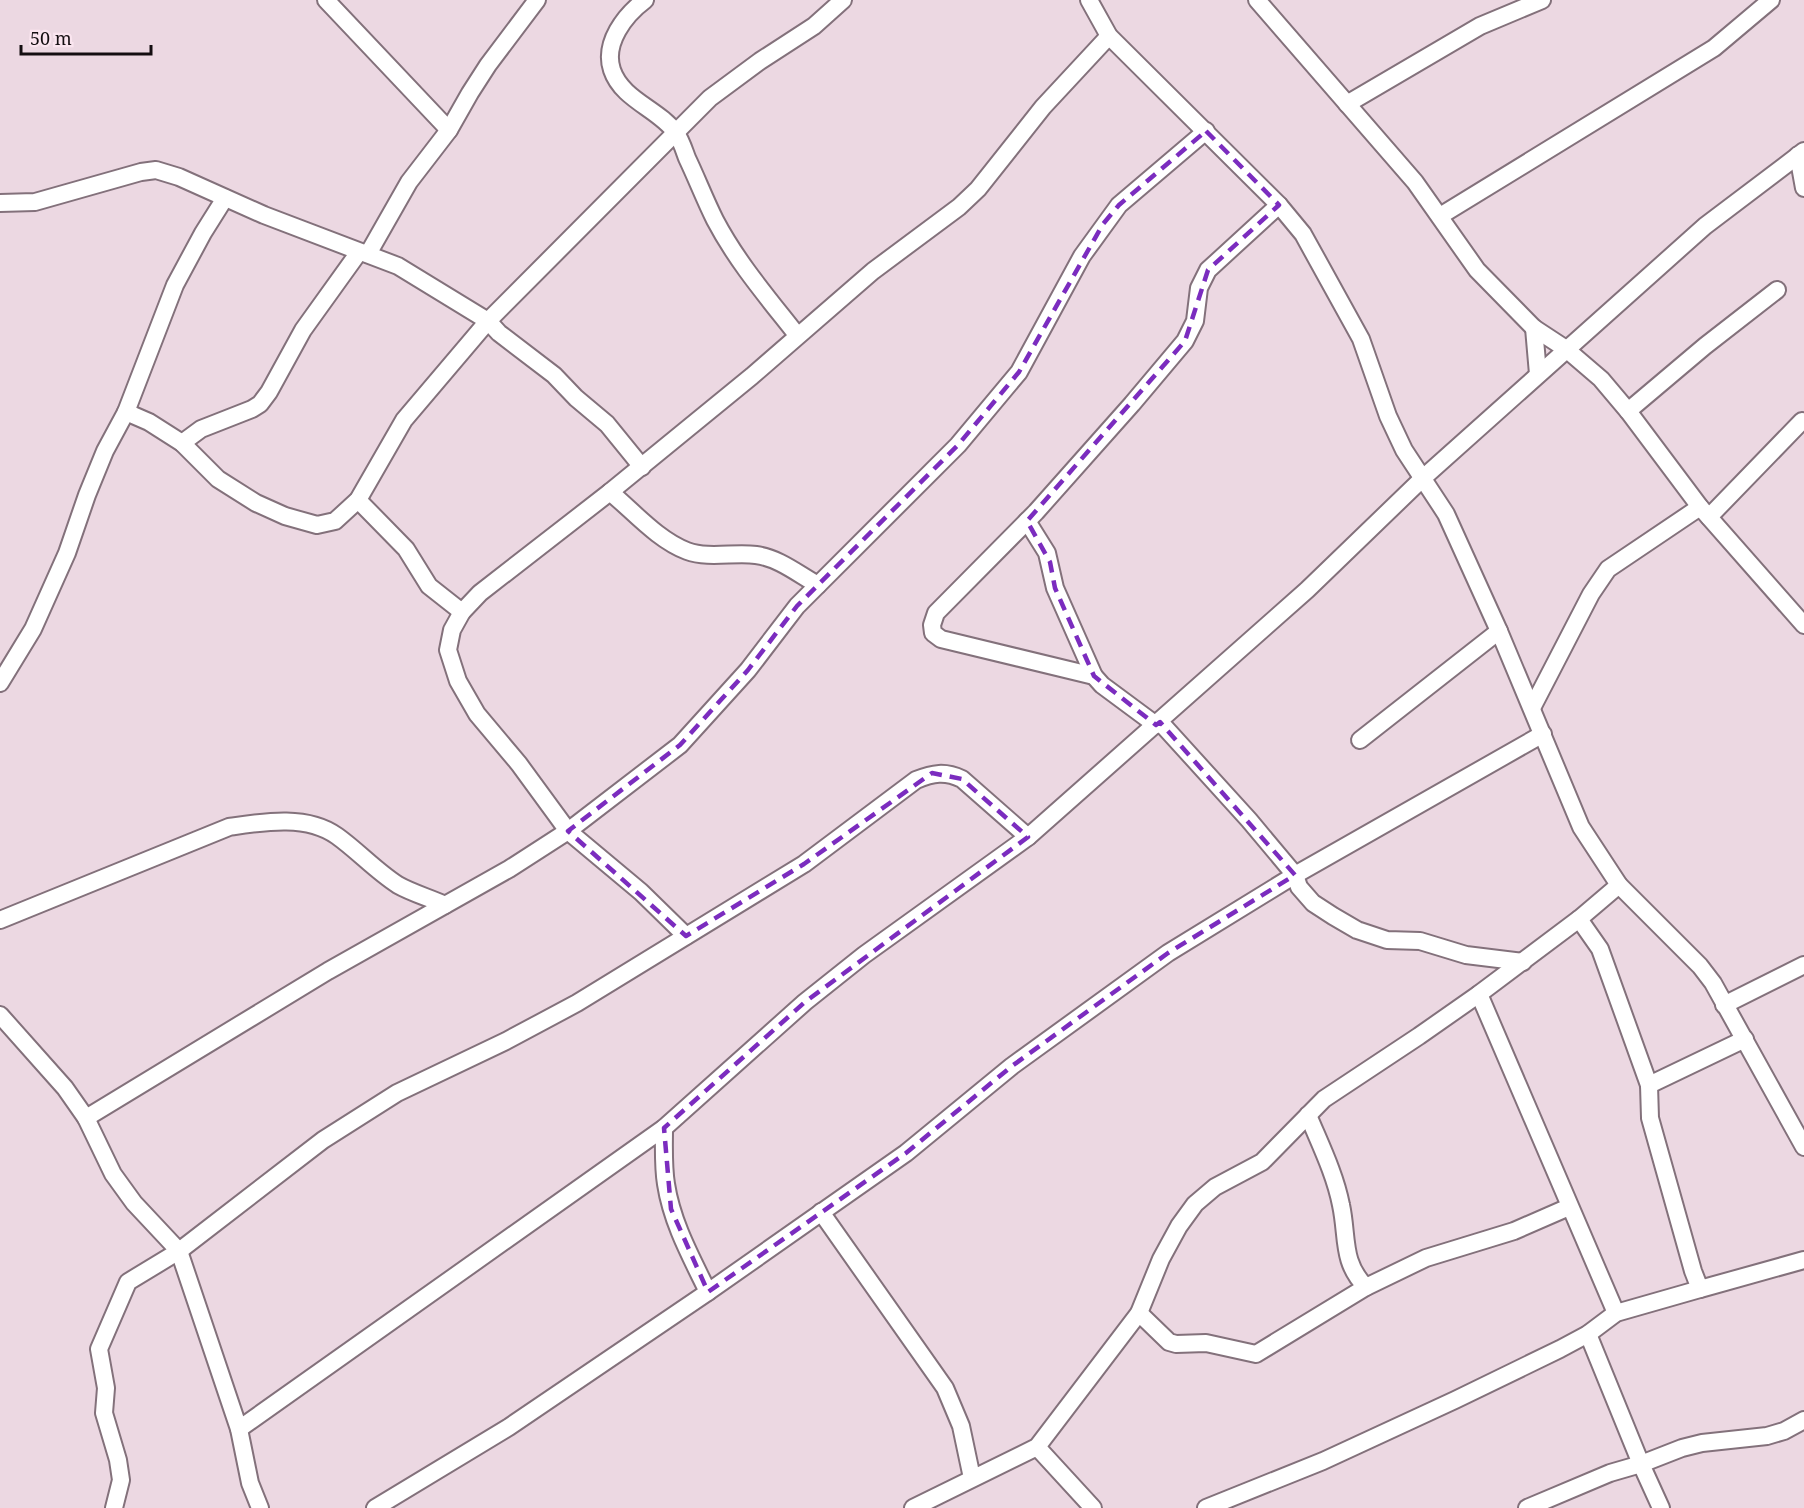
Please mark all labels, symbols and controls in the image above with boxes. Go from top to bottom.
scale bar [21,18,152,56]
text: 50 m [30,26,72,50]

